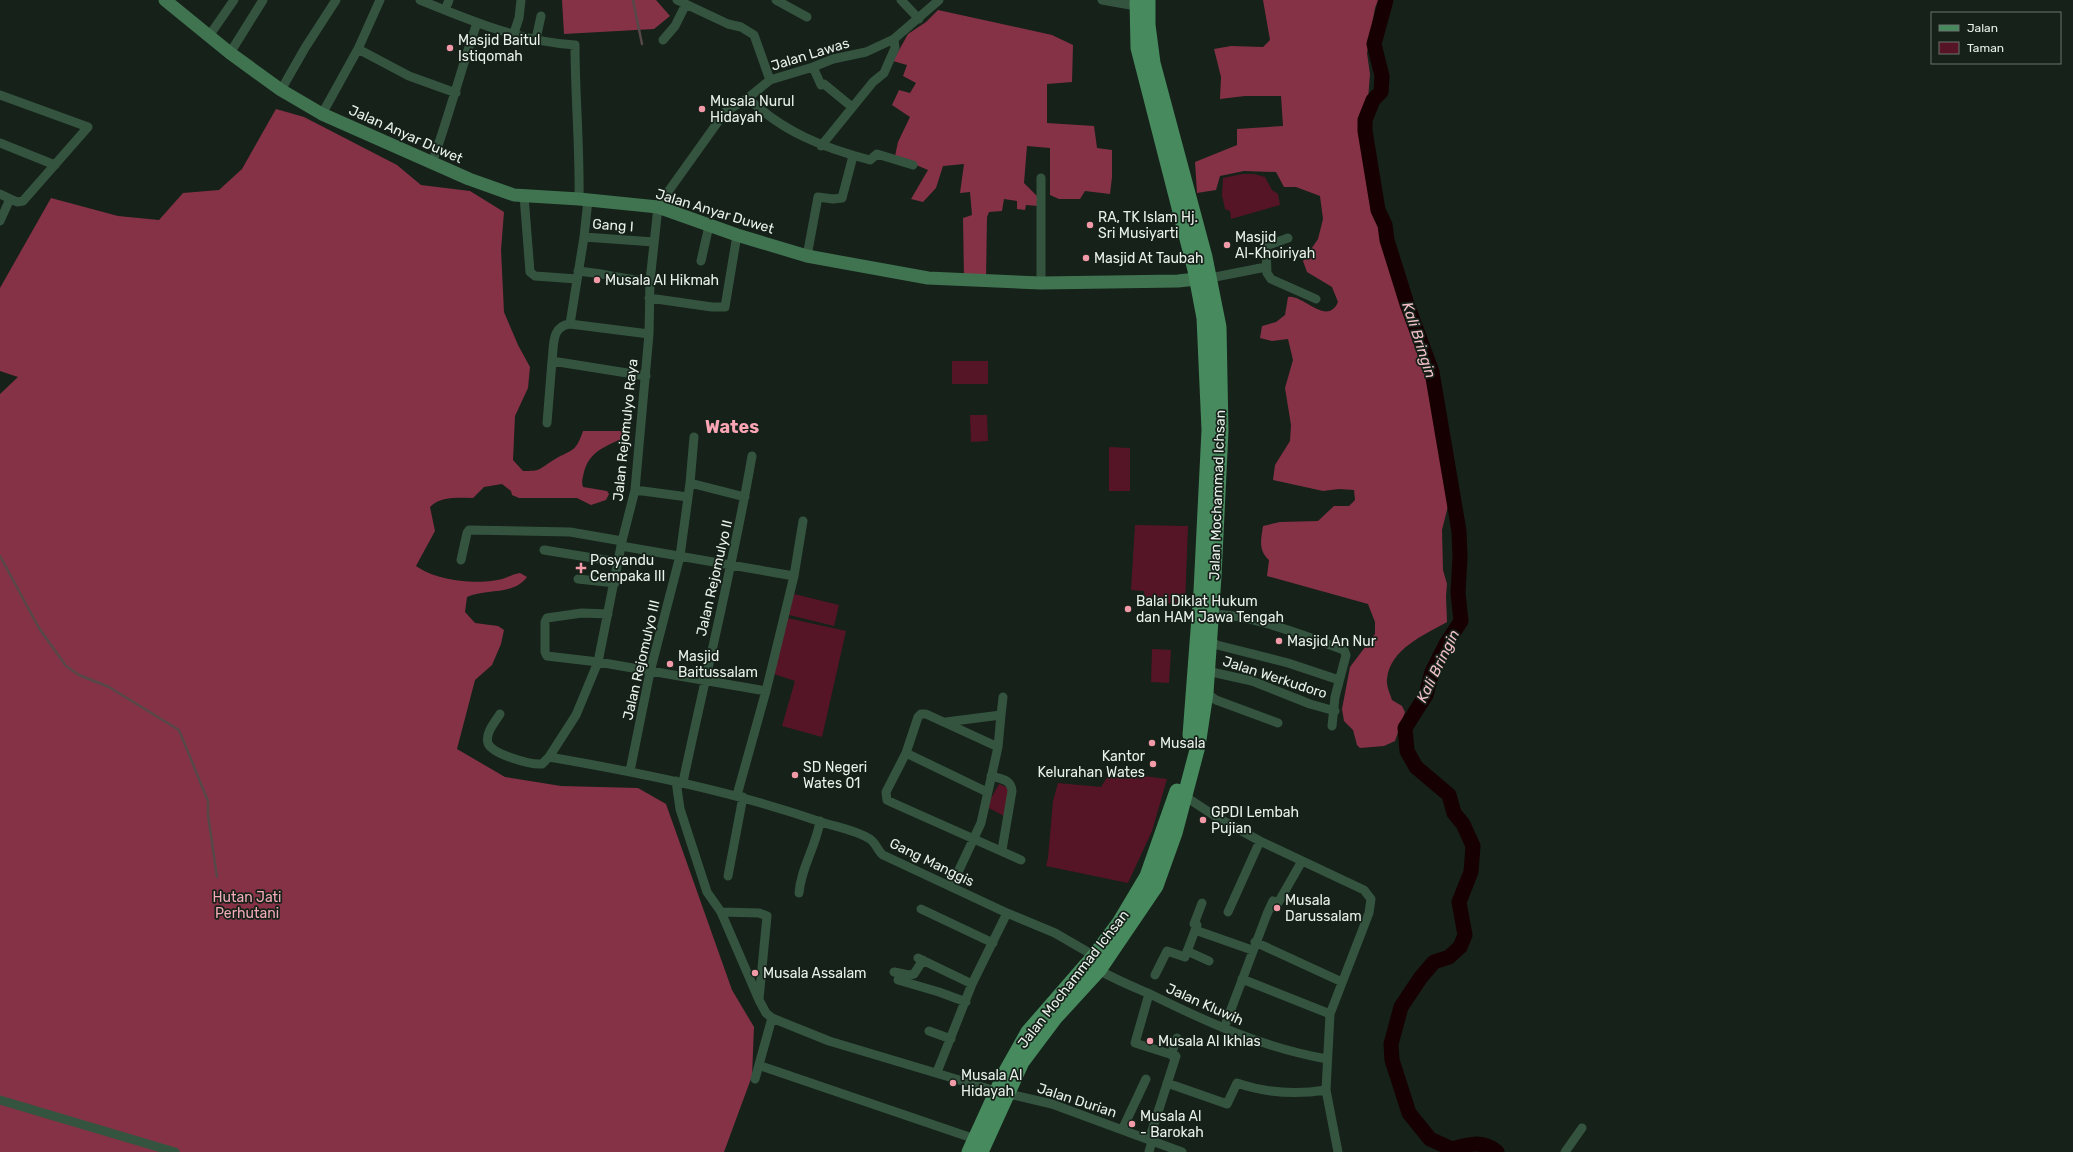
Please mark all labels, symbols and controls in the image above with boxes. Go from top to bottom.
legend [1931,12,2061,64]
text: Jalan [1967,21,1998,35]
place label: Masjid Baitul Istiqomah [458,32,540,65]
street label: Jalan Lawas [769,34,851,74]
text: Taman [1967,41,2004,55]
marker: Masjid Baitul Istiqomah [445,43,455,53]
place label: Musala Nurul Hidayah [710,93,794,126]
street label: Jalan Anyar Duwet [346,102,466,167]
marker: Musala Nurul Hidayah [697,104,707,114]
street label: Jalan Anyar Duwet [654,185,777,238]
place label: RA, TK Islam Hj. Sri Musiyarti [1098,209,1198,242]
street label: Gang I [592,216,634,235]
marker: RA, TK Islam Hj. Sri Musiyarti [1085,220,1095,230]
place label: Masjid Al-Khoiriyah [1235,229,1315,262]
marker: Masjid Al-Khoiriyah [1222,240,1232,250]
place label: Masjid At Taubah [1094,250,1203,267]
marker: Masjid At Taubah [1081,253,1091,263]
place label: Musala Al Hikmah [605,272,719,289]
marker: Musala Al Hikmah [592,275,602,285]
water label: Kali Bringin [1398,300,1440,380]
street label: Jalan Rejomulyo Raya [610,358,641,502]
street label: Jalan Mochammad Ichsan [1206,409,1229,581]
district label: Wates [705,416,759,438]
street label: Jalan Rejomulyo II [693,518,736,638]
place label: Posyandu Cempaka III [590,552,665,585]
marker: Posyandu Cempaka III [575,562,587,574]
place label: Balai Diklat Hukum dan HAM Jawa Tengah [1136,593,1284,626]
street label: Jalan Rejomulyo III [619,598,664,722]
marker: Balai Diklat Hukum dan HAM Jawa Tengah [1123,604,1133,614]
water label: Kali Bringin [1413,627,1463,705]
place label: Masjid An Nur [1287,633,1377,650]
marker: Masjid An Nur [1274,636,1284,646]
place label: Masjid Baitussalam [678,648,758,681]
street label: Jalan Werkudoro [1221,653,1329,702]
marker: Masjid Baitussalam [665,659,675,669]
place label: Musala [1160,735,1206,752]
marker: Musala [1147,738,1157,748]
place label: Kantor Kelurahan Wates [1037,748,1146,781]
place label: SD Negeri Wates 01 [803,759,867,792]
marker: Kantor Kelurahan Wates [1148,759,1158,769]
marker: SD Negeri Wates 01 [790,770,800,780]
place label: GPDI Lembah Pujian [1211,804,1299,837]
marker: GPDI Lembah Pujian [1198,815,1208,825]
street label: Gang Manggis [887,835,977,890]
park label: Hutan Jati Perhutani [213,889,281,922]
place label: Musala Darussalam [1285,892,1362,925]
marker: Musala Darussalam [1272,903,1282,913]
street label: Jalan Mochammad Ichsan [1014,907,1133,1052]
place label: Musala Assalam [763,965,867,982]
marker: Musala Assalam [750,968,760,978]
street label: Jalan Kluwih [1163,980,1246,1029]
place label: Musala Al Ikhlas [1158,1033,1261,1050]
marker: Musala Al Ikhlas [1145,1036,1155,1046]
place label: Musala Al Hidayah [961,1067,1022,1100]
marker: Musala Al Hidayah [948,1078,958,1088]
street label: Jalan Durian [1035,1080,1119,1121]
place label: Musala Al - Barokah [1140,1108,1204,1141]
marker: Musala Al - Barokah [1127,1119,1137,1129]

